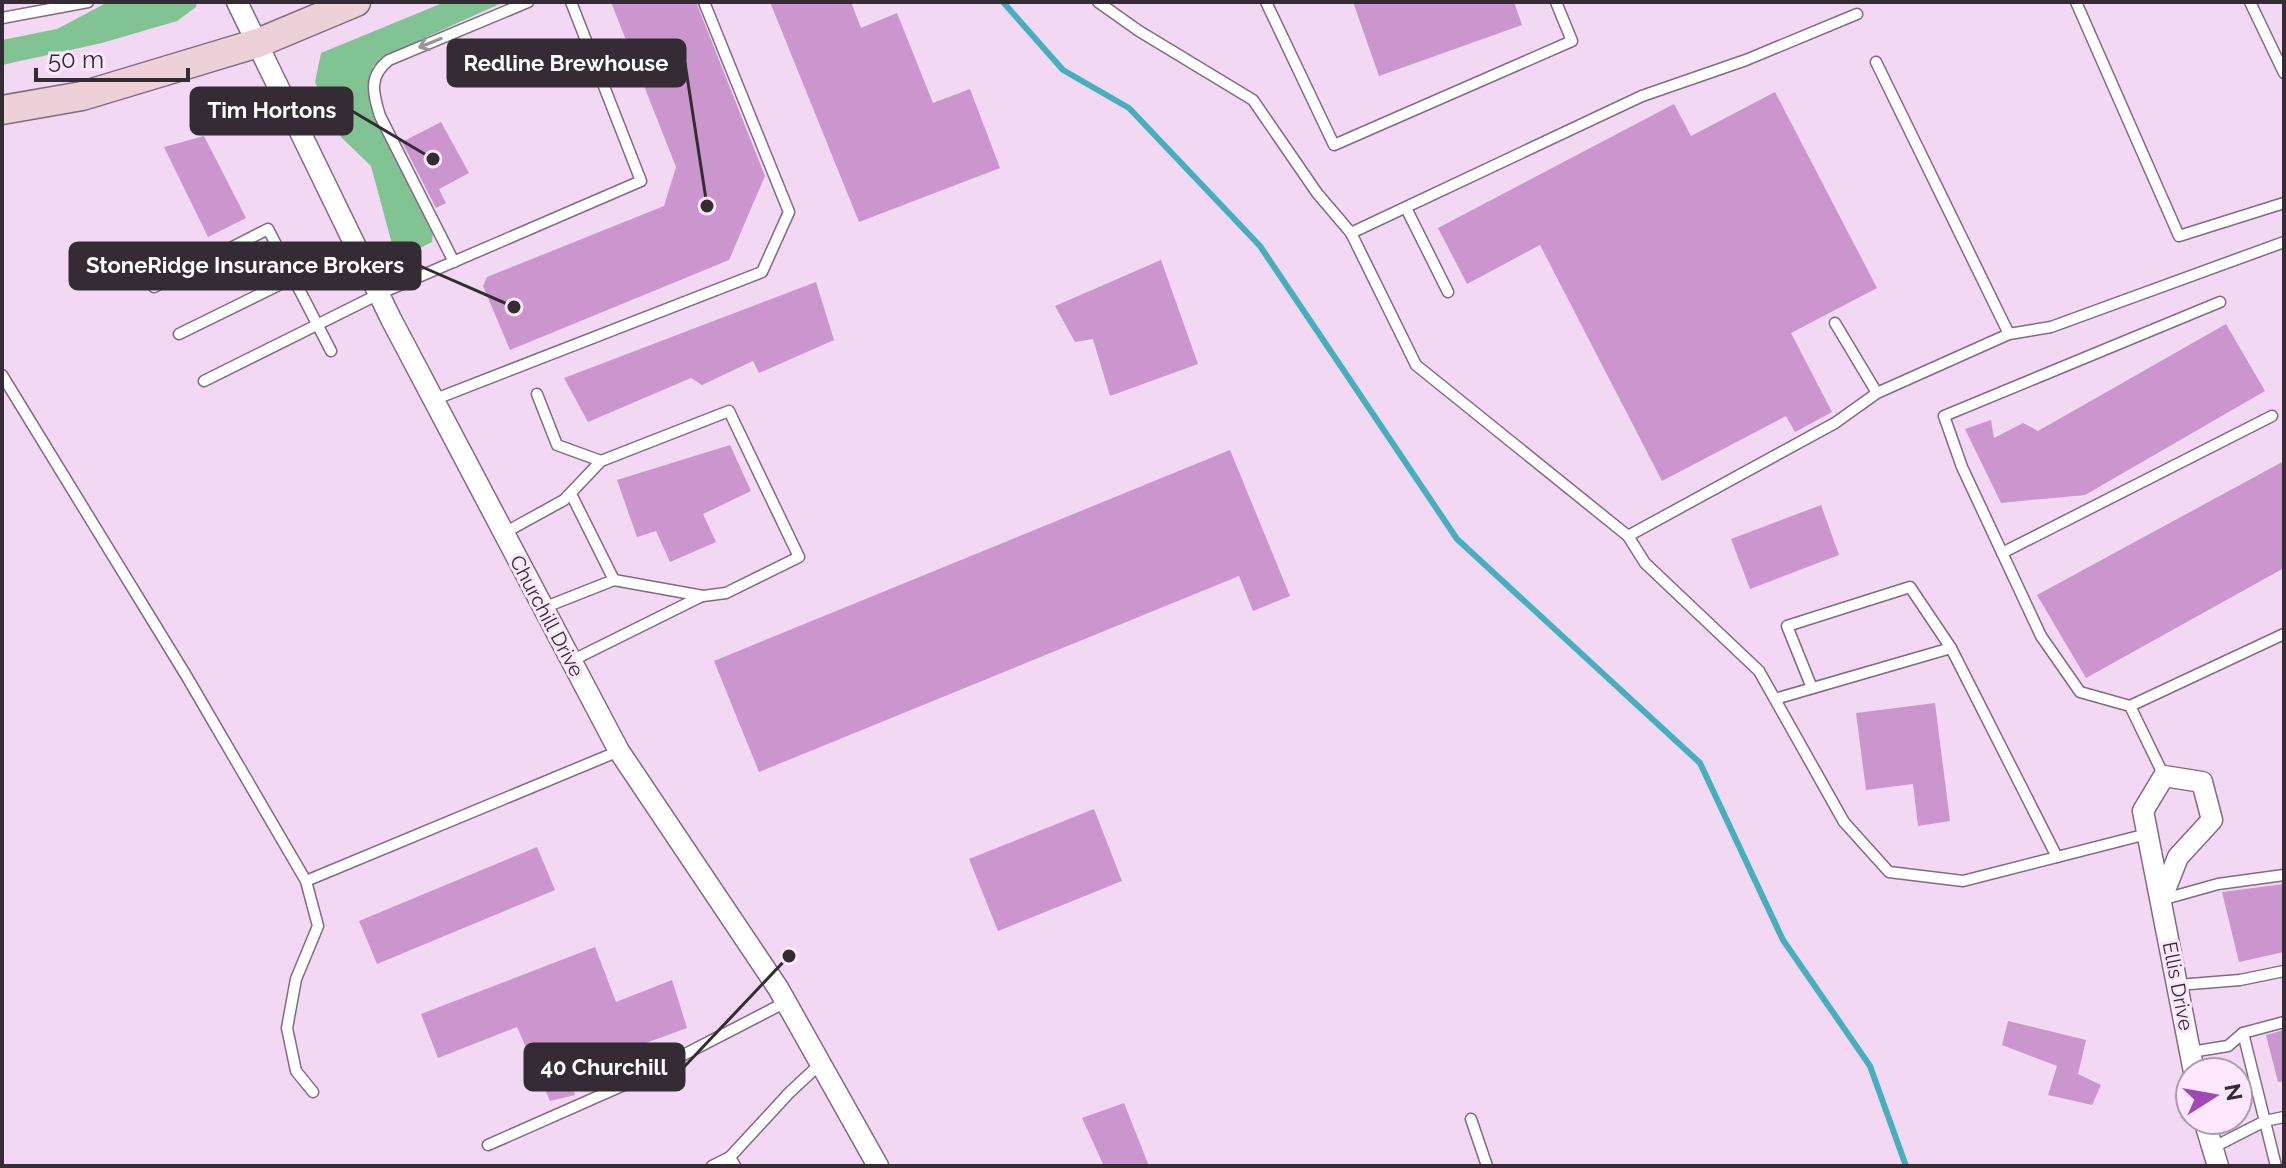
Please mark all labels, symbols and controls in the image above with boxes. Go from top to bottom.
scale bar [36,32,188,82]
one-way arrow [418,36,443,51]
callout: Redline Brewhouse [448,40,685,86]
text: 50 m [48,45,104,74]
text: Redline Brewhouse [464,50,668,76]
callout: Tim Hortons [191,88,352,134]
text: Tim Hortons [208,97,337,123]
callout: StoneRidge Insurance Brokers [70,243,420,289]
text: StoneRidge Insurance Brokers [86,252,404,278]
street label: Churchill Drive [505,551,589,681]
street label: Ellis Drive [2158,940,2198,1033]
callout: 40 Churchill [525,1044,684,1090]
text: 40 Churchill [541,1054,668,1080]
north arrow [2174,1056,2254,1136]
text: N [2219,1081,2248,1103]

